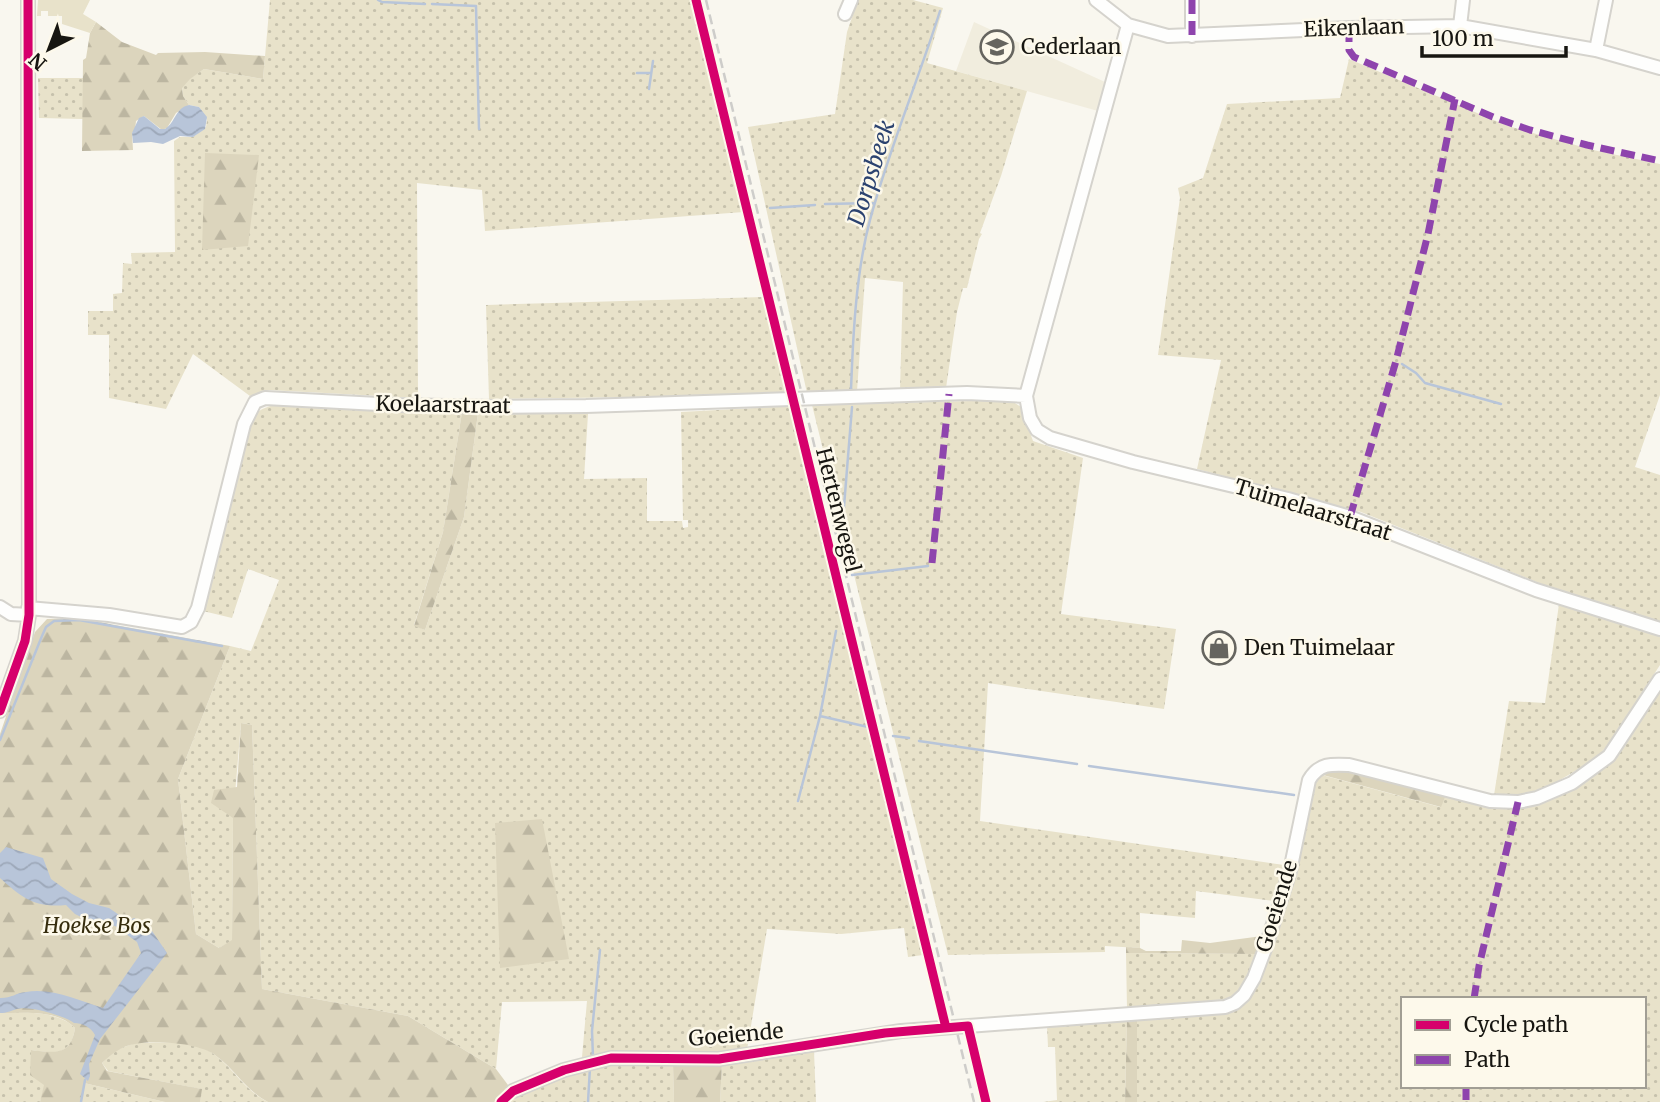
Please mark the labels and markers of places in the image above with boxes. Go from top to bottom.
school or university icon: Cederlaan [978,28,1016,66]
place label: Cederlaan [1021,33,1122,60]
shop icon: Den Tuimelaar [1200,629,1238,667]
place label: Den Tuimelaar [1244,634,1395,661]

